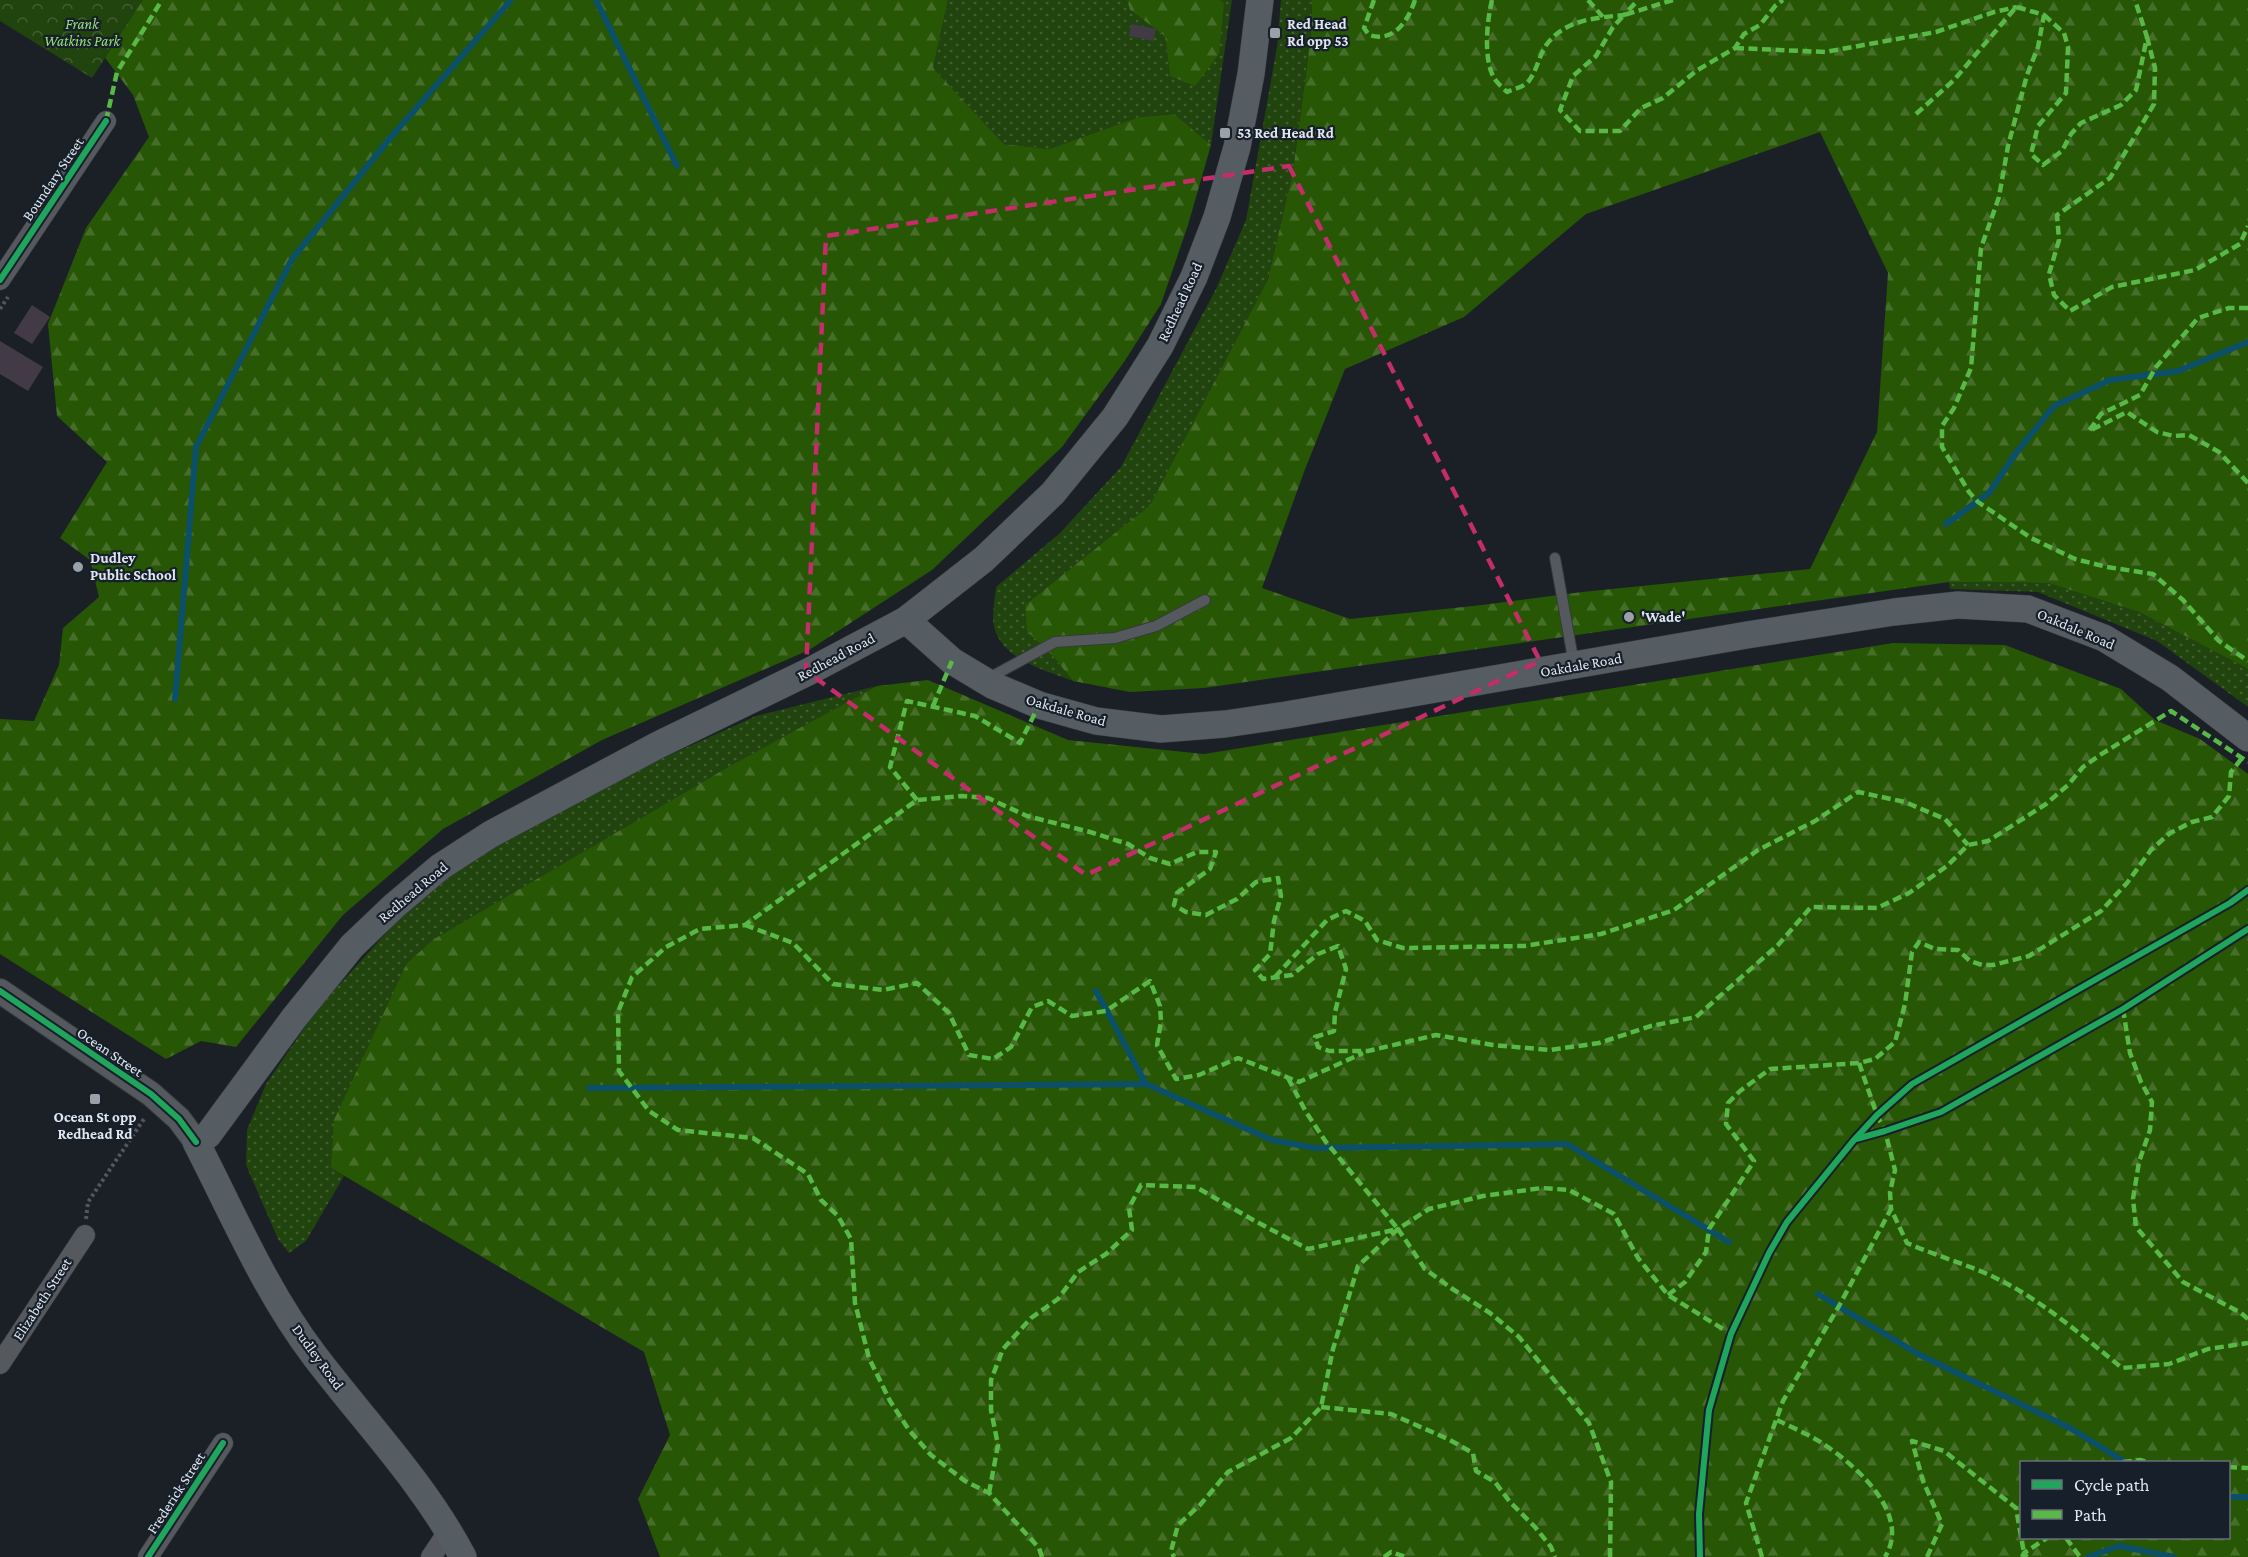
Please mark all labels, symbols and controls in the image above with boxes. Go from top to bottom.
park label: Frank Watkins Park [44,16,122,49]
place label: Red Head Rd opp 53 [1287,16,1349,49]
marker: Red Head Rd opp 53 [1268,26,1282,40]
place label: 53 Red Head Rd [1237,125,1335,141]
marker: 53 Red Head Rd [1218,126,1232,140]
street label: Boundary Street [19,134,88,224]
street label: Redhead Road [1155,260,1205,344]
place label: Dudley Public School [90,550,177,583]
marker: Dudley Public School [71,560,85,574]
street label: Oakdale Road [2035,605,2117,653]
place label: 'Wade' [1641,609,1685,625]
marker: 'Wade' [1622,610,1636,624]
street label: Redhead Road [795,630,878,684]
street label: Oakdale Road [1539,650,1623,680]
street label: Oakdale Road [1024,691,1108,729]
street label: Redhead Road [375,858,451,926]
street label: Ocean Street [74,1024,147,1080]
marker: Ocean St opp Redhead Rd [88,1092,102,1106]
place label: Ocean St opp Redhead Rd [54,1109,136,1142]
street label: Elizabeth Street [10,1254,75,1343]
street label: Dudley Road [288,1321,347,1393]
street label: Frederick Street [144,1448,209,1537]
legend [2020,1461,2230,1539]
text: Cycle path [2074,1475,2150,1495]
text: Path [2074,1505,2107,1525]

